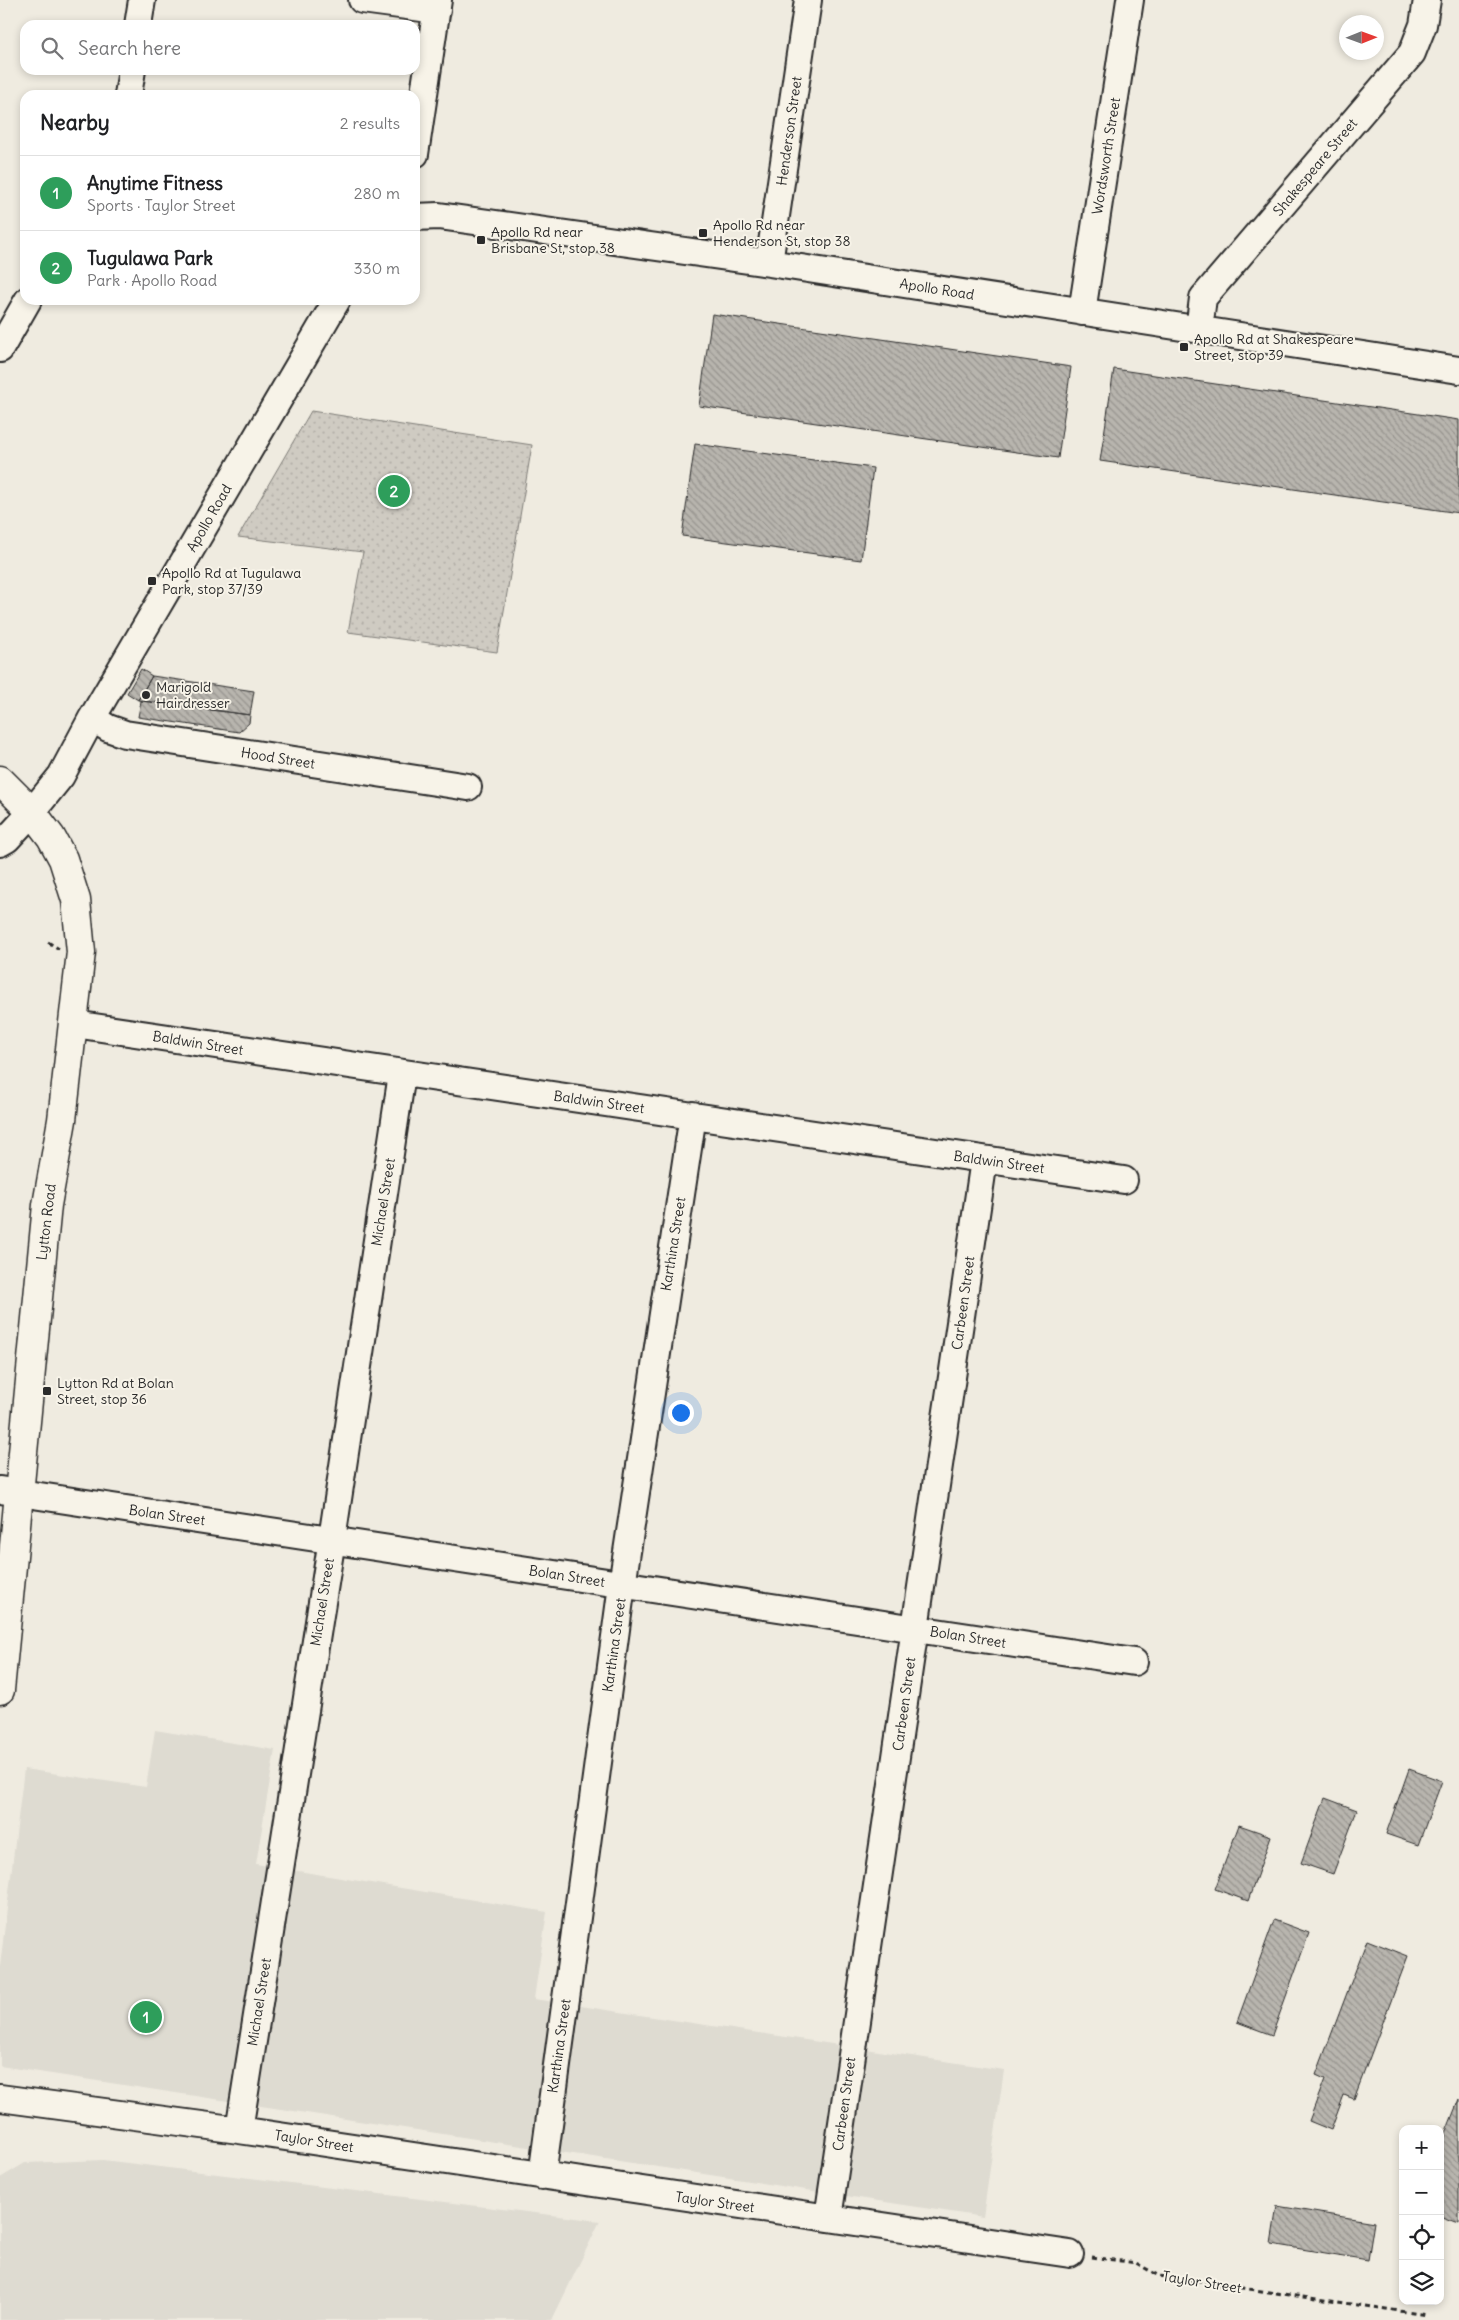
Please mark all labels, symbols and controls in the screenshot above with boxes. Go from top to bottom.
north arrow [1339,15,1384,60]
search box [20,20,420,75]
icon: search [38,34,66,62]
text: Search here [78,36,181,60]
street label: Henderson Street [772,75,806,187]
street label: Wordsworth Street [1088,96,1124,216]
text: Nearby [40,109,110,136]
text: 2 results [340,113,400,133]
street label: Shakespeare Street [1269,114,1361,219]
text: Anytime Fitness [87,171,223,195]
text: 1 [53,183,59,203]
text: 280 m [354,183,400,203]
text: Sports · Taylor Street [87,195,235,215]
place label: Apollo Rd near Henderson St, stop 38 [713,216,851,250]
place label: Apollo Rd near Brisbane St, stop 38 [491,223,615,257]
marker: Apollo Rd near Henderson St, stop 38 [697,227,709,239]
marker: Apollo Rd near Brisbane St, stop 38 [475,234,487,246]
text: Tugulawa Park [87,246,213,270]
text: 2 [52,258,60,278]
text: 330 m [353,258,400,278]
text: Park · Apollo Road [87,270,217,290]
street label: Apollo Road [898,274,976,304]
place label: Apollo Rd at Shakespeare Street, stop 39 [1194,330,1354,364]
marker: Apollo Rd at Shakespeare Street, stop 39 [1178,341,1190,353]
pin: 2 [378,472,410,510]
street label: Apollo Road [182,481,236,555]
place label: Apollo Rd at Tugulawa Park, stop 37/39 [162,564,301,598]
marker: Apollo Rd at Tugulawa Park, stop 37/39 [146,575,158,587]
place label: Marigold Hairdresser [156,678,230,712]
marker: Marigold Hairdresser [140,689,152,701]
street label: Hood Street [240,743,317,773]
street label: Baldwin Street [151,1027,245,1059]
street label: Baldwin Street [552,1087,646,1117]
street label: Baldwin Street [952,1147,1046,1177]
street label: Michael Street [367,1156,399,1247]
street label: Lytton Road [32,1183,60,1261]
street label: Karthina Street [657,1195,689,1292]
street label: Carbeen Street [948,1255,979,1351]
place label: Lytton Rd at Bolan Street, stop 36 [57,1374,174,1408]
marker: Lytton Rd at Bolan Street, stop 36 [41,1385,53,1397]
your location [668,1400,694,1426]
street label: Bolan Street [128,1501,207,1529]
street label: Michael Street [306,1556,338,1647]
street label: Bolan Street [528,1561,607,1591]
street label: Karthina Street [598,1596,630,1693]
street label: Bolan Street [929,1622,1008,1652]
street label: Carbeen Street [889,1656,920,1752]
street label: Michael Street [243,1956,275,2047]
street label: Karthina Street [543,1997,575,2094]
pin: 1 [130,1998,162,2036]
street label: Carbeen Street [829,2056,860,2152]
map controls [1399,2125,1444,2305]
button: + [1399,2125,1444,2170]
street label: Taylor Street [273,2126,355,2156]
button: − [1399,2170,1444,2215]
street label: Taylor Street [674,2188,756,2216]
button: locate [1399,2215,1444,2260]
button: layers [1399,2260,1444,2305]
street label: Taylor Street [1161,2267,1243,2297]

